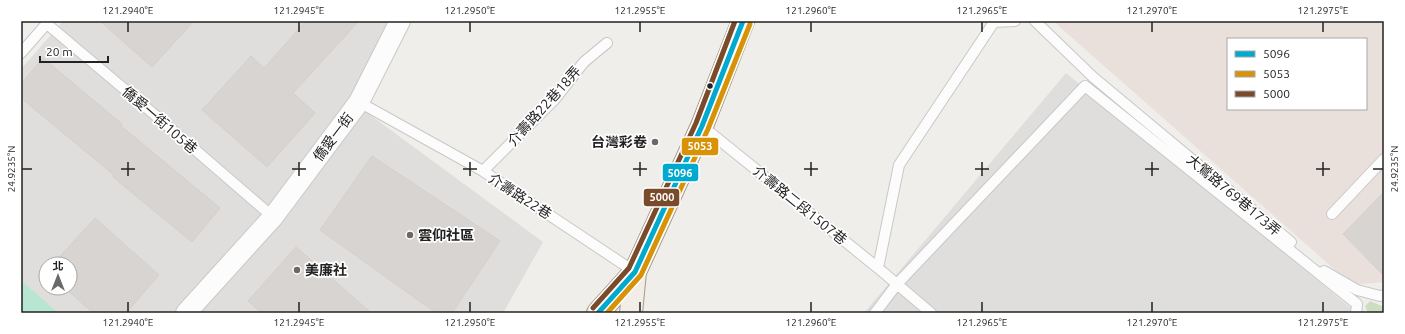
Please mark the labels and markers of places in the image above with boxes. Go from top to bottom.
unlabelled marker [705,81,715,91]
place label: 台灣彩卷 [591,134,647,150]
marker: 台灣彩卷 [650,137,660,147]
place label: 雲仰社區 [418,227,474,243]
marker: 雲仰社區 [405,230,415,240]
place label: 美廉社 [305,262,347,278]
marker: 美廉社 [292,265,302,275]

